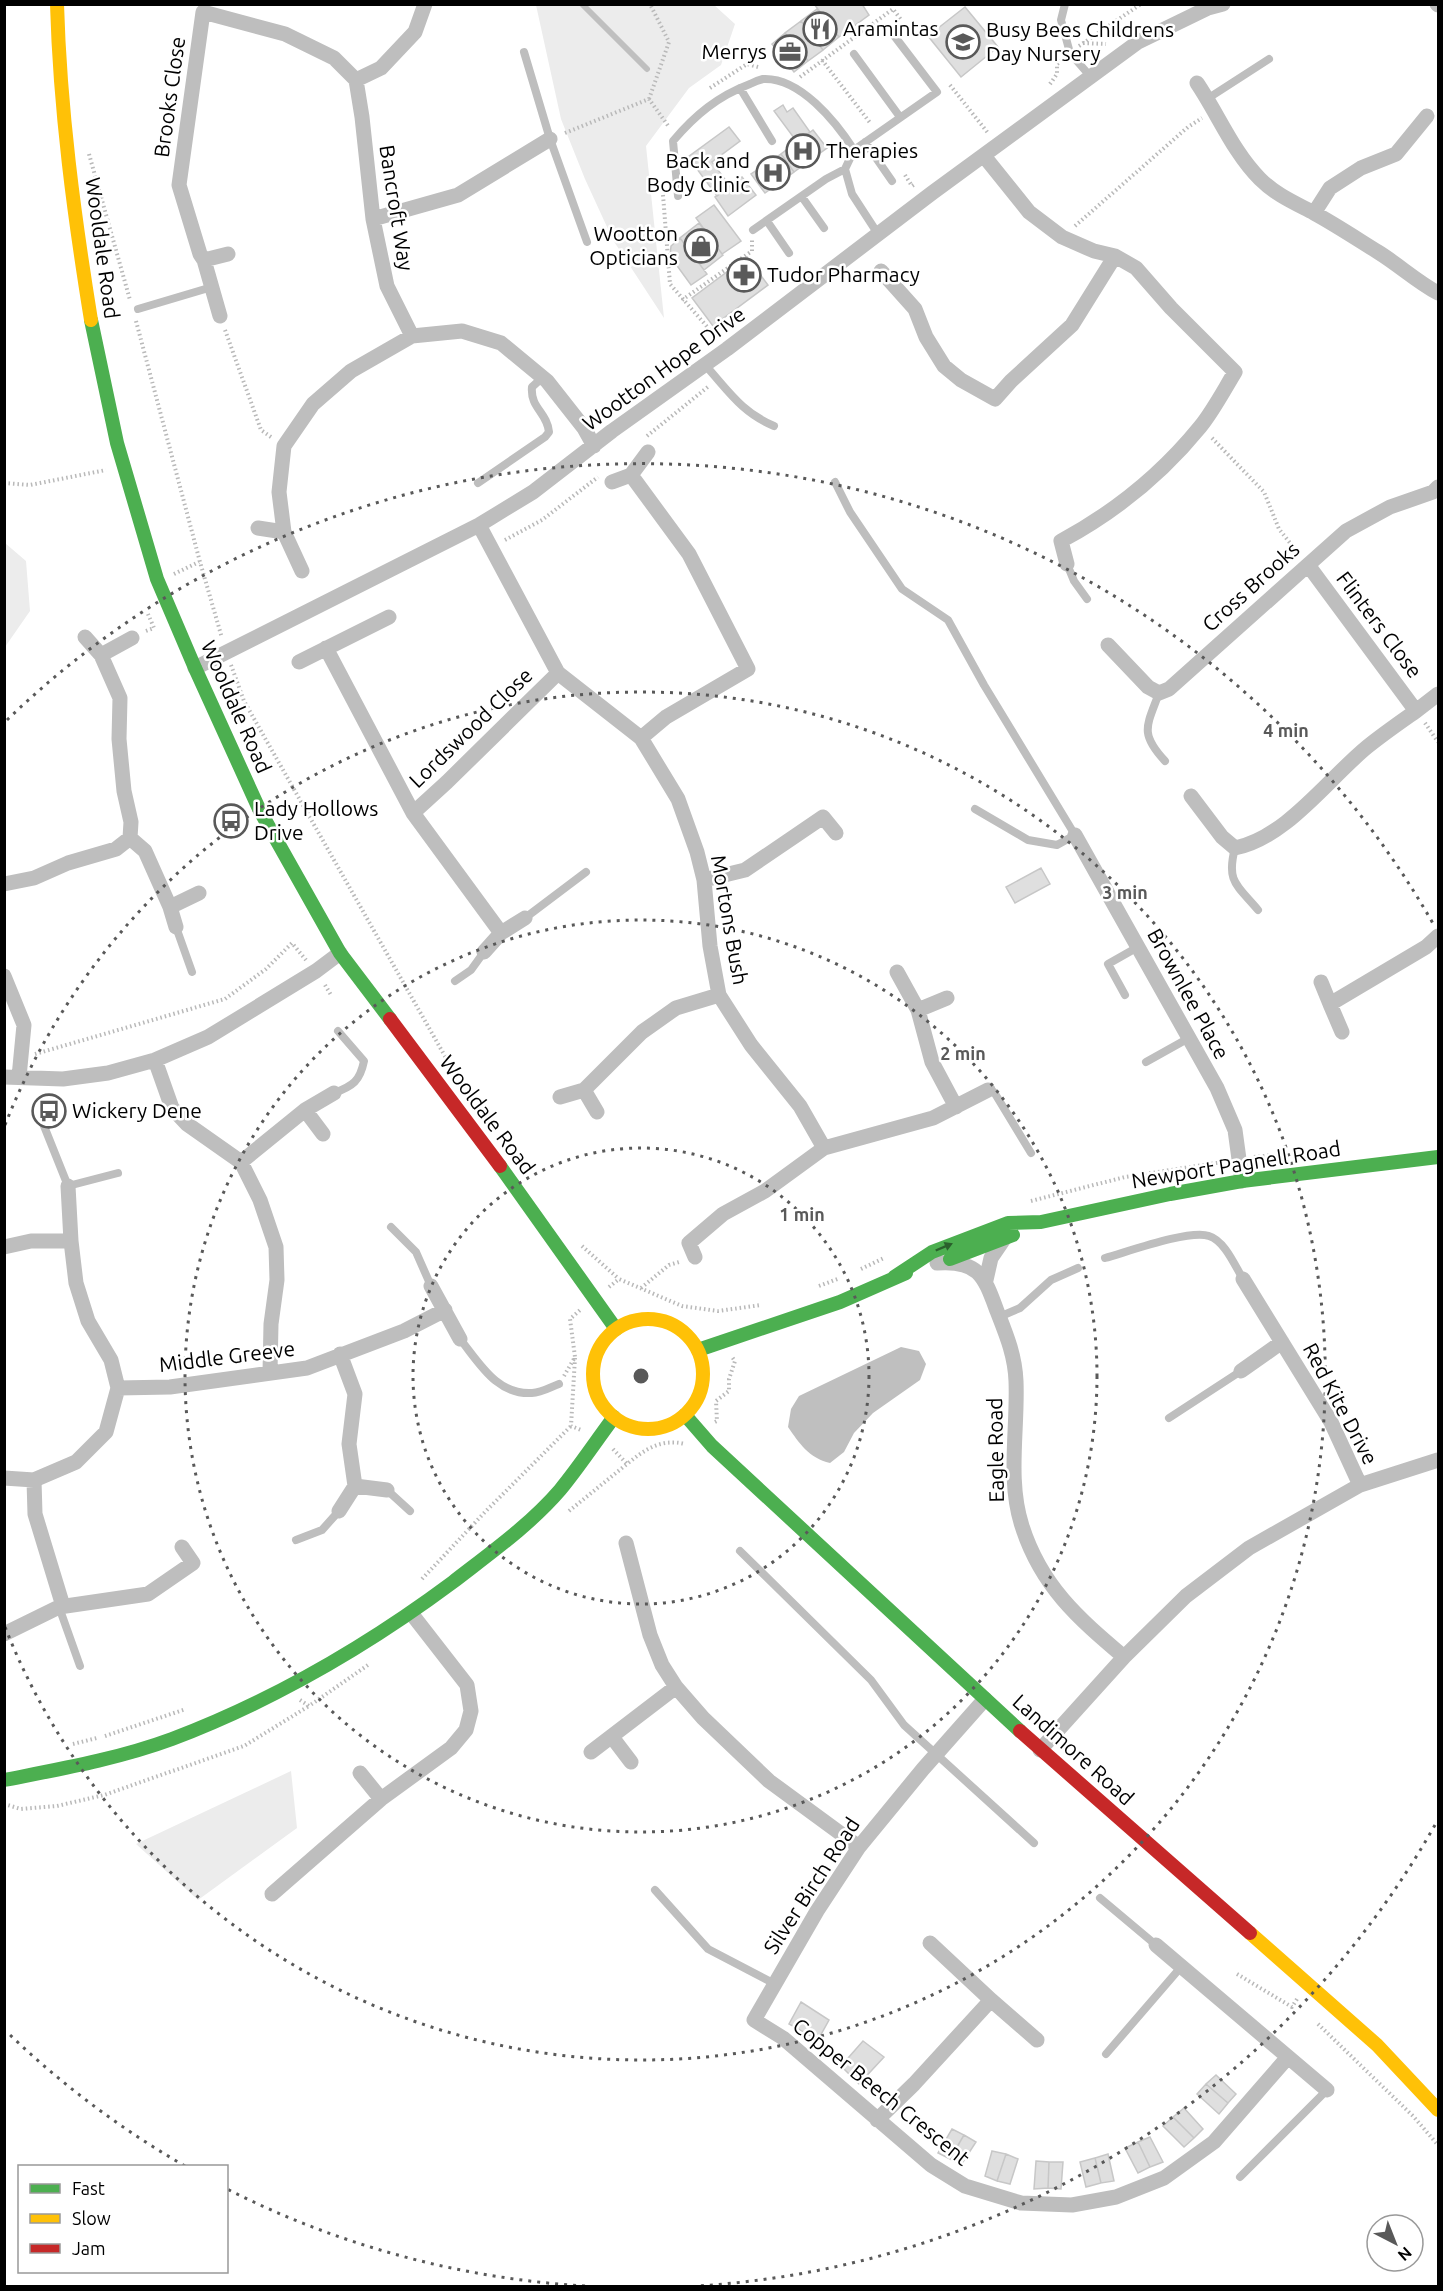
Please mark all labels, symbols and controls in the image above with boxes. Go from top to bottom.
restaurant icon: Aramintas [802,11,838,47]
place label: Aramintas [843,16,939,40]
place label: Busy Bees Childrens Day Nursery [986,17,1174,65]
school or university icon: Busy Bees Childrens Day Nursery [945,24,981,60]
office icon: Merrys [772,34,808,70]
street label: Brooks Close [149,35,189,159]
place label: Merrys [702,39,767,63]
hospital icon: Therapies [785,133,821,169]
place label: Therapies [826,138,918,162]
street label: Bancroft Way [375,143,419,272]
place label: Back and Body Clinic [647,148,750,196]
hospital icon: Back and Body Clinic [755,155,791,191]
street label: Wooldale Road [81,176,125,320]
place label: Wootton Opticians [589,221,678,269]
shop icon: Wootton Opticians [683,228,719,264]
pharmacy icon: Tudor Pharmacy [726,257,762,293]
place label: Tudor Pharmacy [767,262,920,286]
street label: Wootton Hope Drive [578,301,749,435]
street label: Cross Brooks [1197,537,1304,636]
street label: Flinters Close [1332,567,1428,682]
street label: Wooldale Road [197,637,277,777]
street label: Lordswood Close [404,663,537,792]
text: 4 min [1263,720,1309,740]
place label: Lady Hollows Drive [254,796,378,844]
bus stop icon: Lady Hollows Drive [213,803,249,839]
street label: Mortons Bush [707,853,753,987]
text: 3 min [1102,882,1148,902]
street label: Brownlee Place [1143,924,1235,1063]
text: 2 min [940,1043,986,1063]
street label: Wooldale Road [435,1050,540,1179]
bus stop icon: Wickery Dene [31,1093,67,1129]
place label: Wickery Dene [72,1098,202,1122]
street label: Newport Pagnell Road [1130,1136,1342,1192]
text: 1 min [779,1204,825,1224]
one-way arrow [935,1242,953,1252]
street label: Middle Greeve [158,1336,296,1376]
street label: Red Kite Drive [1299,1339,1383,1468]
centre of rings [631,1366,651,1386]
street label: Eagle Road [982,1397,1008,1503]
street label: Landimore Road [1008,1689,1139,1810]
street label: Silver Birch Road [758,1813,864,1958]
street label: Copper Beech Crescent [789,2013,975,2170]
legend [18,2165,228,2273]
text: Fast [72,2178,105,2198]
text: Slow [72,2208,111,2228]
north arrow [1365,2213,1425,2273]
text: Jam [72,2238,106,2258]
text: N [1395,2243,1415,2265]

